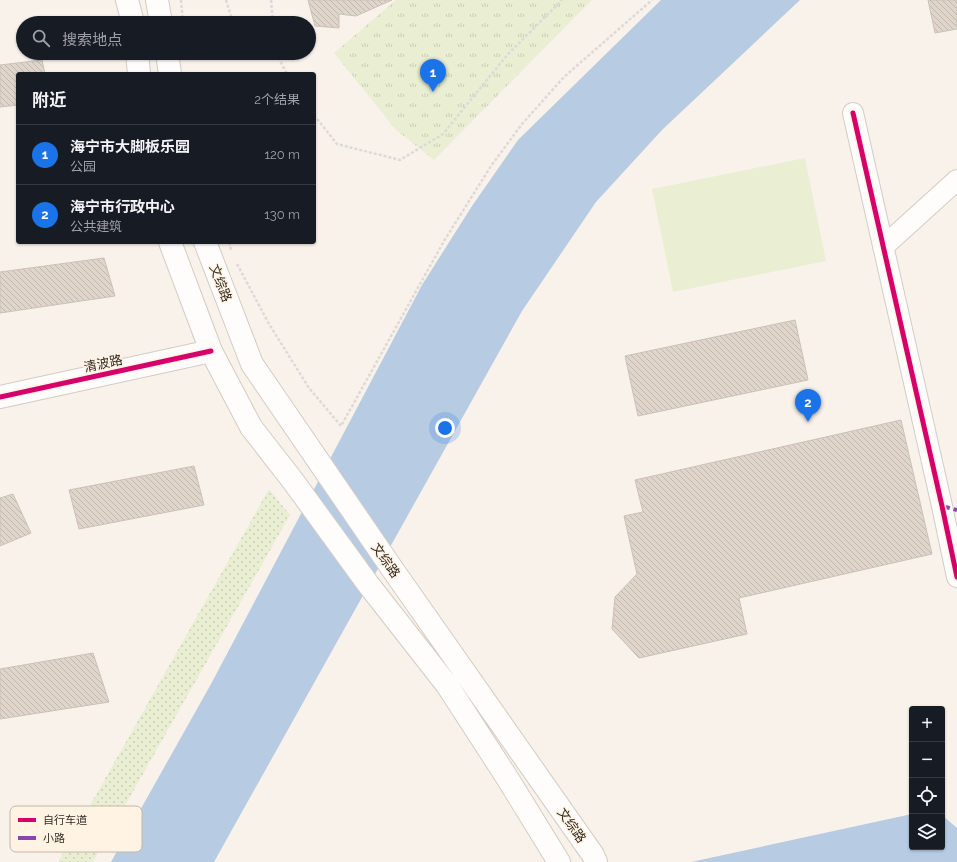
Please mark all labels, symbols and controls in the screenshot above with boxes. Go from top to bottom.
search box [16,16,316,60]
icon: search [30,27,52,49]
text: 搜索地点 [62,31,122,49]
pin: 1 [420,59,446,92]
text: 附近 [32,90,66,110]
text: 2个结果 [254,92,300,107]
text: 海宁市大脚板乐园 [70,138,190,156]
text: 1 [42,147,48,162]
text: 120 m [264,147,300,162]
text: 公园 [70,159,96,174]
text: 海宁市行政中心 [70,198,175,216]
text: 2 [41,207,49,222]
text: 130 m [264,207,300,222]
text: 公共建筑 [70,219,122,234]
street label: 文综路 [207,262,235,304]
street label: 清波路 [82,352,124,375]
pin: 2 [795,389,821,422]
your location [435,418,455,438]
street label: 文综路 [368,540,403,581]
map controls [909,706,945,850]
button: + [909,706,945,742]
button: − [909,742,945,778]
button: locate [909,778,945,814]
street label: 文综路 [554,805,589,846]
legend [10,806,142,852]
text: 自行车道 [43,814,87,827]
button: layers [909,814,945,850]
text: 小路 [43,832,65,845]

